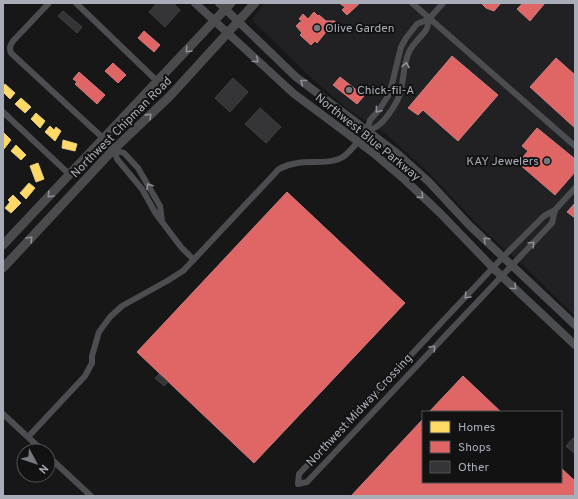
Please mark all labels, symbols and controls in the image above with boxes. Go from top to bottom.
place label: Olive Garden [325,21,394,37]
marker: Olive Garden [312,23,322,33]
one-way arrow [185,45,192,53]
one-way arrow [252,55,259,62]
one-way arrow [401,62,409,68]
street label: Northwest Chipman Road [68,74,176,182]
one-way arrow [300,80,307,87]
place label: Chick-fil-A [357,83,414,99]
marker: Chick-fil-A [344,85,354,95]
street label: Northwest Blue Parkway [311,90,423,185]
one-way arrow [376,106,383,113]
one-way arrow [144,113,152,120]
place label: KAY Jewelers [466,154,539,170]
marker: KAY Jewelers [542,156,552,166]
one-way arrow [146,183,154,190]
one-way arrow [47,190,55,198]
one-way arrow [416,191,424,198]
one-way arrow [25,236,33,244]
one-way arrow [483,237,491,245]
one-way arrow [527,241,534,248]
one-way arrow [509,282,517,290]
one-way arrow [464,291,472,299]
one-way arrow [428,345,436,353]
street label: Northwest Midway Crossing [303,351,416,471]
legend [422,411,562,483]
text: Homes [458,420,495,436]
text: Shops [458,440,491,456]
north arrow [16,443,56,483]
text: Other [458,460,490,476]
text: N [35,461,51,476]

